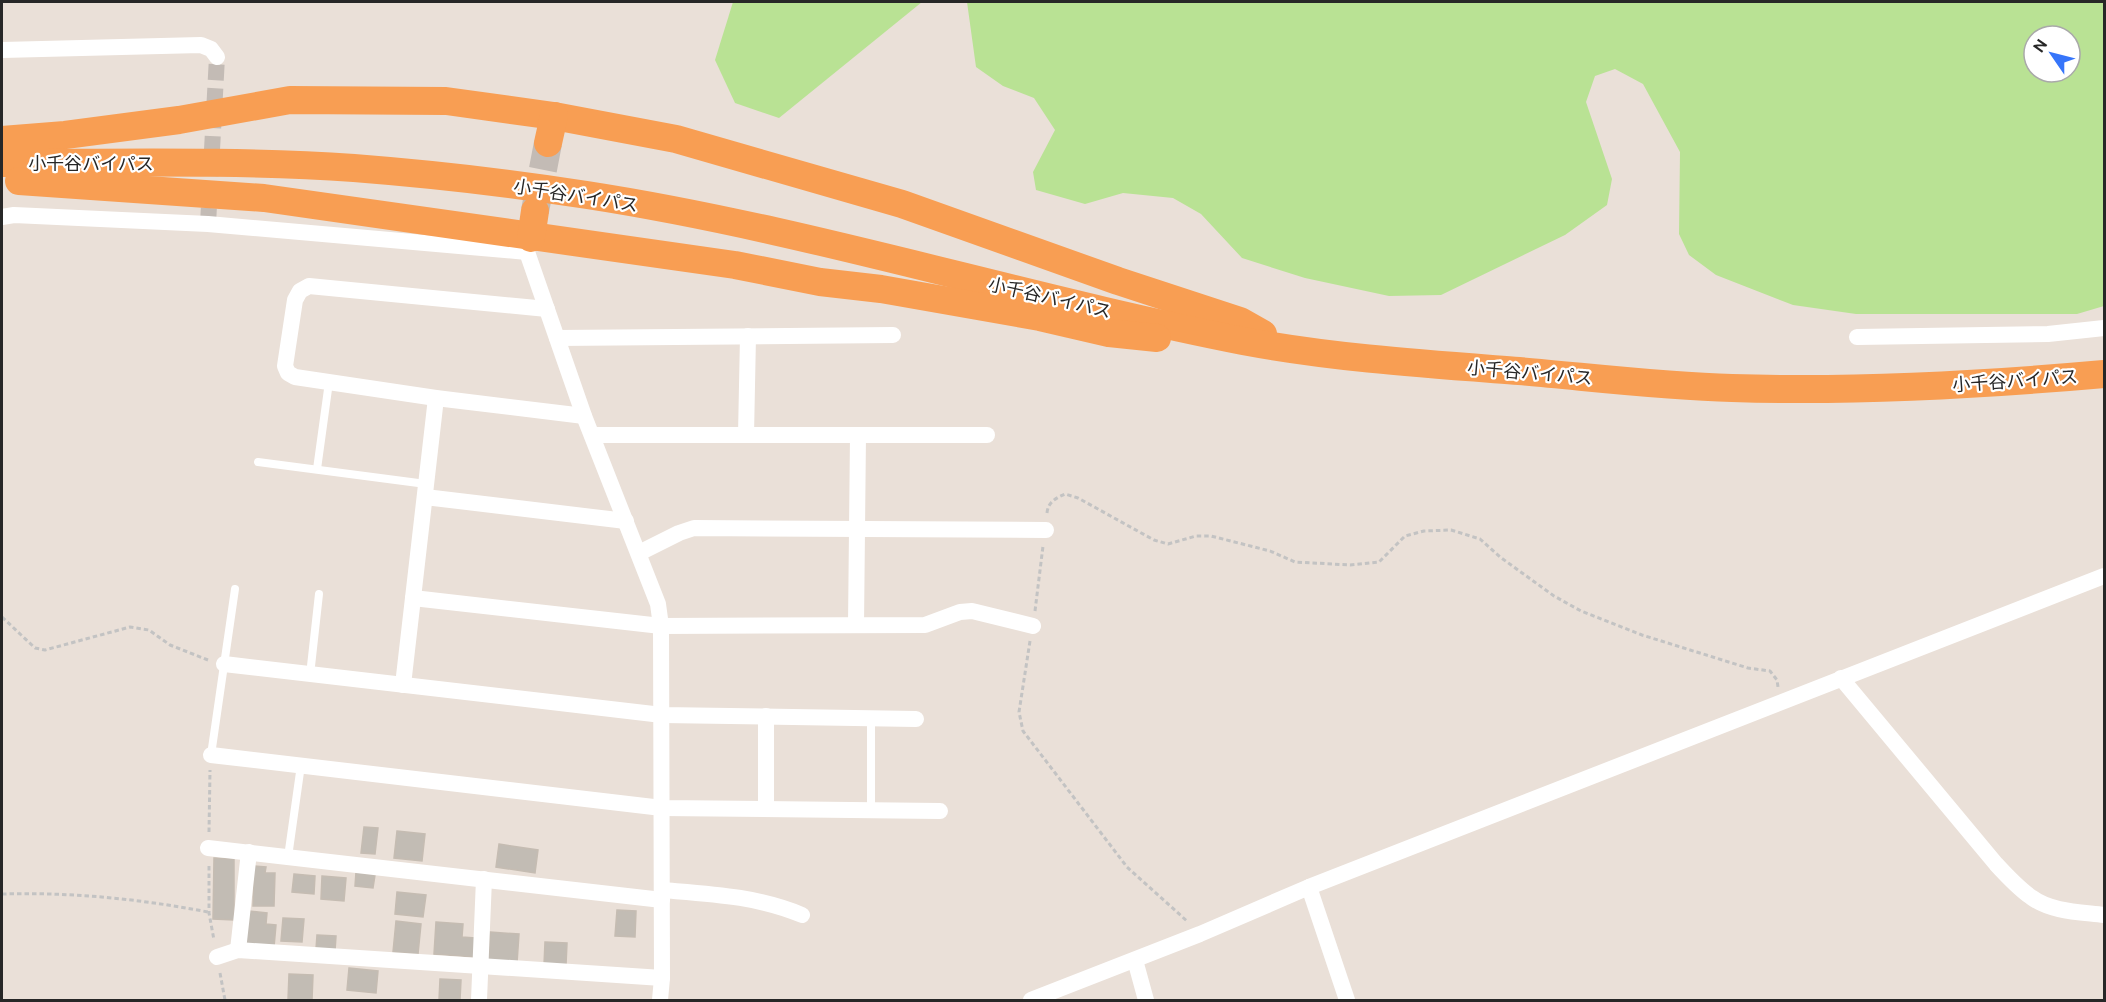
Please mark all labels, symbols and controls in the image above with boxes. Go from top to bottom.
north arrow [2022,24,2082,84]
text: N [2029,35,2051,55]
street label: 小千谷バイパス [28,153,154,173]
street label: 小千谷バイパス [512,175,640,215]
street label: 小千谷バイパス [987,273,1113,321]
street label: 小千谷バイパス [1467,357,1593,387]
street label: 小千谷バイパス [1952,366,2078,394]

